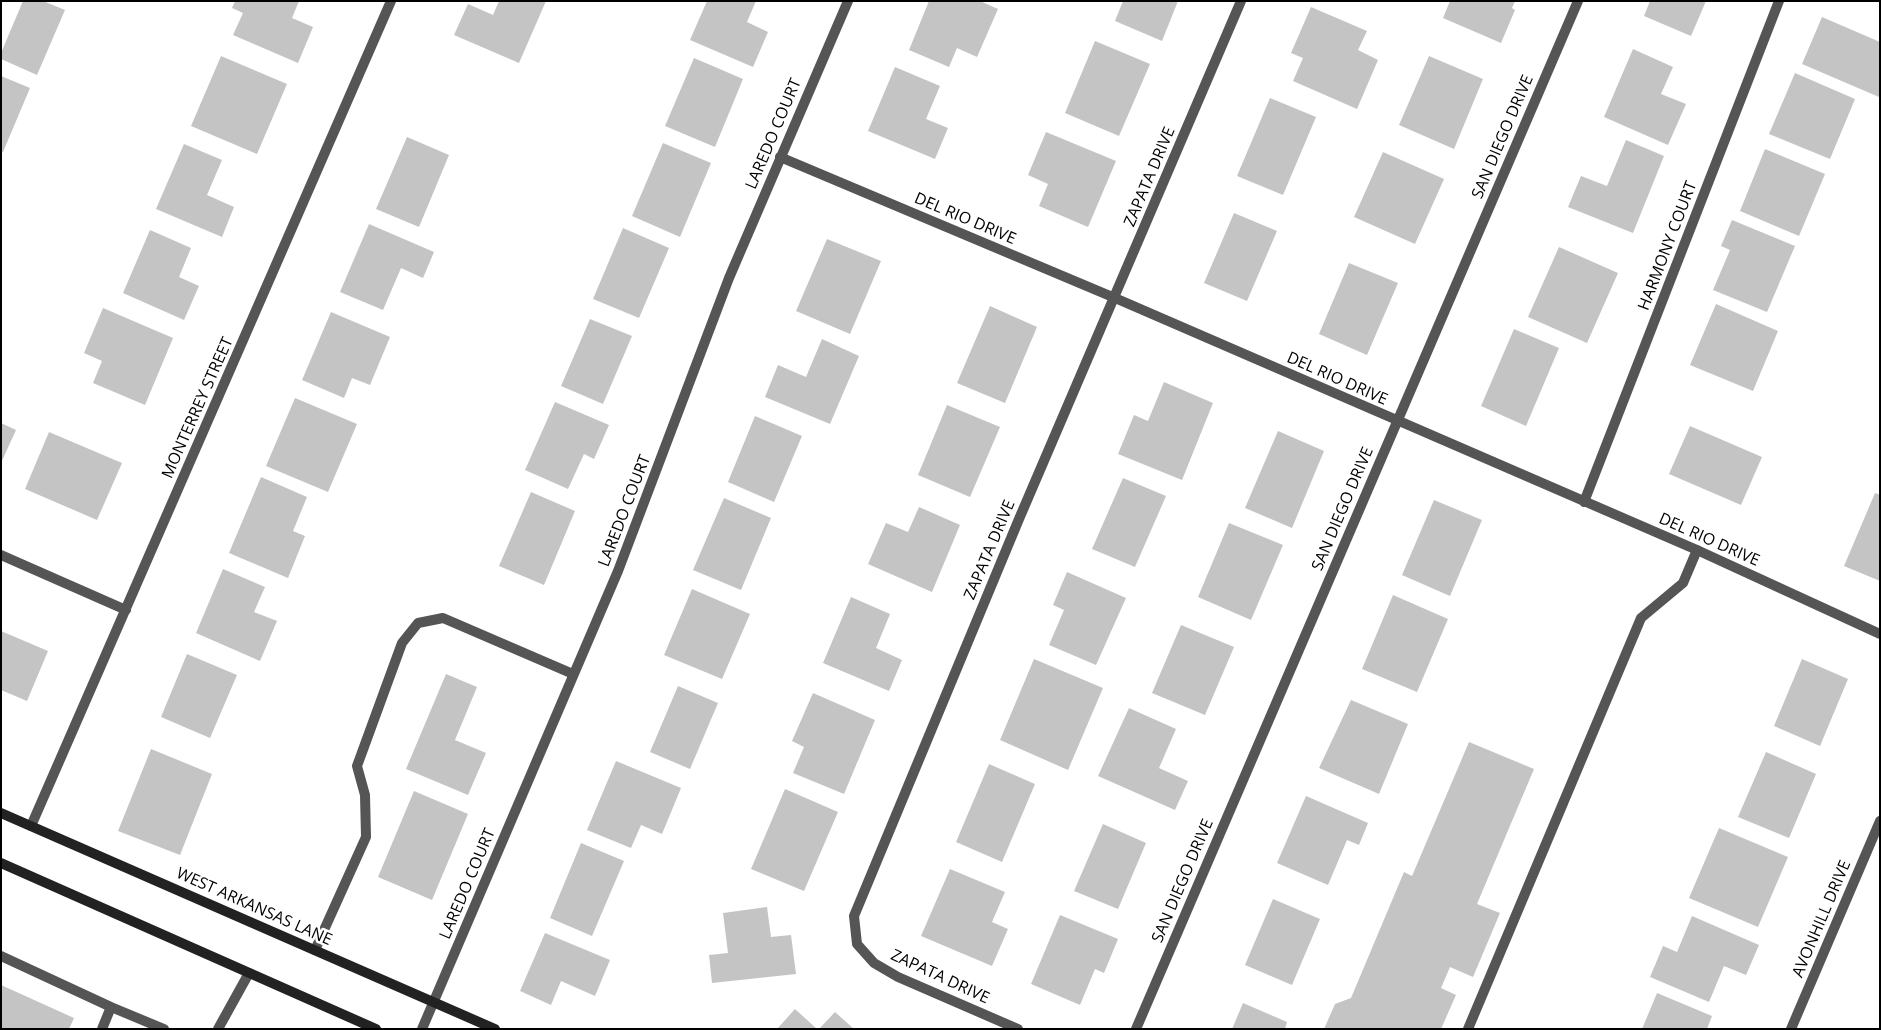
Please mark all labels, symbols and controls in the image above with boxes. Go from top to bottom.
street label: SAN DIEGO DRIVE [1468,72,1538,202]
street label: LAREDO COURT [742,76,806,192]
street label: ZAPATA DRIVE [1120,124,1180,230]
street label: HARMONY COURT [1635,179,1701,313]
street label: DEL RIO DRIVE [911,189,1019,249]
street label: MONTERREY STREET [158,334,238,482]
street label: DEL RIO DRIVE [1284,348,1390,410]
street label: SAN DIEGO DRIVE [1308,444,1378,574]
street label: LAREDO COURT [595,452,655,570]
street label: ZAPATA DRIVE [960,497,1020,603]
street label: DEL RIO DRIVE [1656,509,1762,571]
street label: SAN DIEGO DRIVE [1148,816,1218,946]
street label: LAREDO COURT [436,826,500,942]
street label: AVONHILL DRIVE [1789,857,1855,981]
street label: WEST ARKANSAS LANE [173,864,335,950]
street label: ZAPATA DRIVE [888,946,992,1008]

